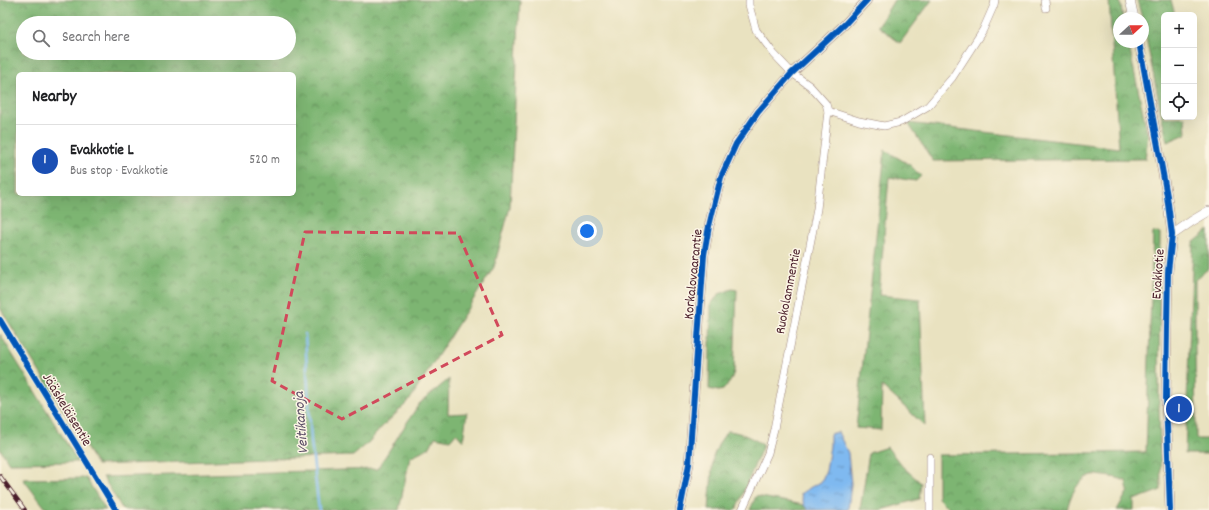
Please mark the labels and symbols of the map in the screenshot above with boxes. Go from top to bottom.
north arrow [1113,12,1149,48]
your location [577,221,597,241]
street label: Korkalovaarantie [679,228,709,320]
street label: Ruokolammentie [771,247,807,336]
street label: Evakkotie [1147,248,1171,300]
street label: Jääskeläisentie [37,370,96,450]
water label: Veitikanoja [289,390,315,455]
pin: 1 [1166,394,1192,424]

